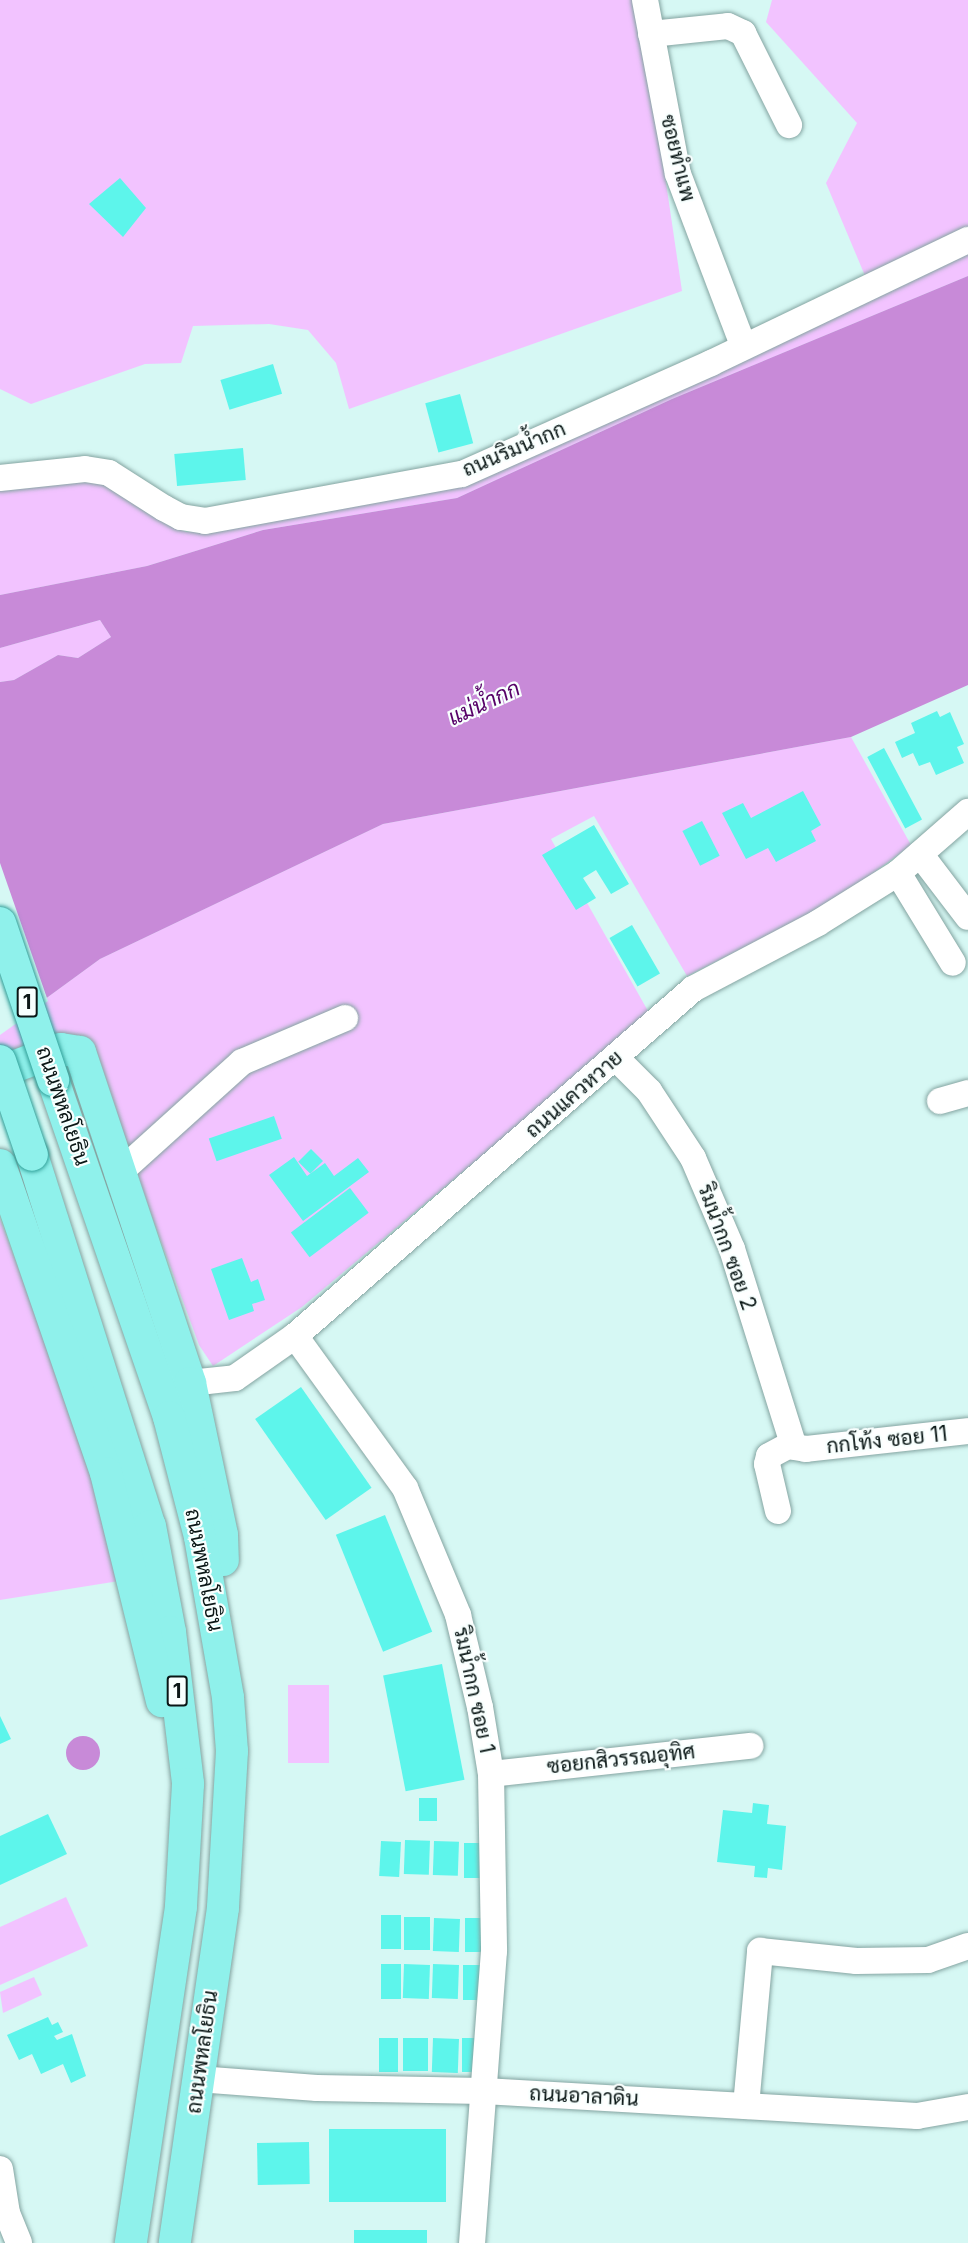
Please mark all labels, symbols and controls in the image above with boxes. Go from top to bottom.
street label: ซอยทำแพ [655,112,701,204]
street label: ถนนริมน้ำกก [459,416,569,482]
water label: แม่น้ำกก [444,675,524,731]
road number: 1 [16,985,38,1019]
street label: ถนนพหลโยธิน [31,1043,95,1169]
street label: ถนนแควหวาย [520,1045,628,1143]
street label: ริมน้ำกก ซอย 2 [692,1180,762,1314]
street label: กกโท้ง ซอย 11 [825,1421,949,1459]
street label: ถนนพหลโยธิน [180,1507,228,1633]
street label: ริมน้ำกก ซอย 1 [448,1625,500,1755]
road number: 1 [166,1674,188,1708]
street label: ซอยกสิวรรณอุทิศ [546,1739,696,1779]
street label: ถนนพหลโยธิน [181,1989,223,2115]
street label: ถนนอาลาดิน [529,2081,639,2111]

